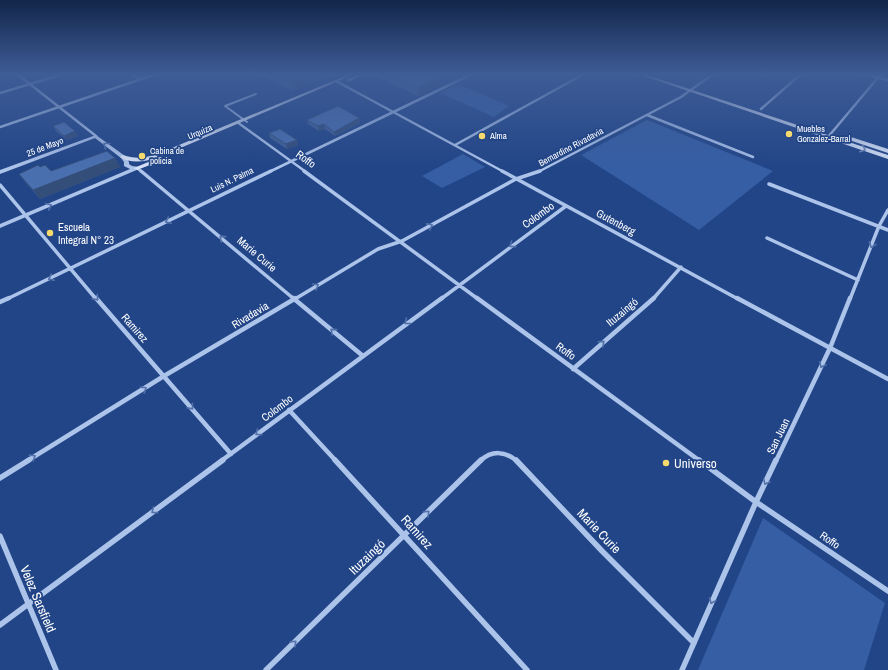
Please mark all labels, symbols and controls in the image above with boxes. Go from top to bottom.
street label: Urquiza [186,121,214,143]
place label: Muebles Gonzalez-Barral [797,123,851,145]
street label: Bernardino Rivadavia [536,125,606,169]
marker: Muebles Gonzalez-Barral [784,129,794,139]
place label: Alma [489,130,507,142]
marker: Alma [477,131,487,141]
street label: 25 de Mayo [25,134,65,160]
one-way arrow [104,142,111,149]
one-way arrow [859,144,866,152]
place label: Cabina de policia [150,145,184,167]
street label: Roffo [293,147,319,171]
marker: Cabina de policia [137,151,147,161]
street label: Luis N. Palma [209,164,255,196]
street label: Colombo [519,199,557,231]
one-way arrow [45,202,52,210]
street label: Gutenberg [594,206,638,238]
one-way arrow [164,216,172,223]
place label: Escuela Integral N° 23 [58,220,114,247]
one-way arrow [426,223,433,231]
marker: Escuela Integral N° 23 [45,228,55,238]
street label: Marie Curie [234,233,280,275]
one-way arrow [220,236,227,243]
one-way arrow [509,240,516,248]
one-way arrow [868,242,876,249]
one-way arrow [47,273,55,280]
one-way arrow [312,284,319,291]
one-way arrow [91,294,98,301]
street label: Ituzaingó [603,295,641,329]
street label: Rivadavia [229,299,271,331]
street label: Ramirez [119,311,152,346]
one-way arrow [405,318,412,325]
one-way arrow [330,328,337,335]
street label: Roffo [553,339,579,363]
one-way arrow [597,340,605,347]
one-way arrow [819,361,827,369]
one-way arrow [140,386,147,393]
street label: Colombo [258,392,296,424]
one-way arrow [186,402,193,410]
street label: San Juan [763,416,793,456]
one-way arrow [256,429,263,436]
one-way arrow [29,454,36,462]
place label: Universo [674,455,717,472]
marker: Universo [661,458,671,468]
one-way arrow [763,478,771,486]
street label: Marie Curie [573,505,625,557]
one-way arrow [151,506,158,513]
one-way arrow [422,510,430,518]
street label: Ramirez [397,511,437,553]
street label: Roffo [817,528,843,552]
street label: Ituzaingó [345,536,389,578]
street label: Velez Sarsfield [16,563,60,635]
one-way arrow [709,597,717,604]
one-way arrow [289,640,297,648]

